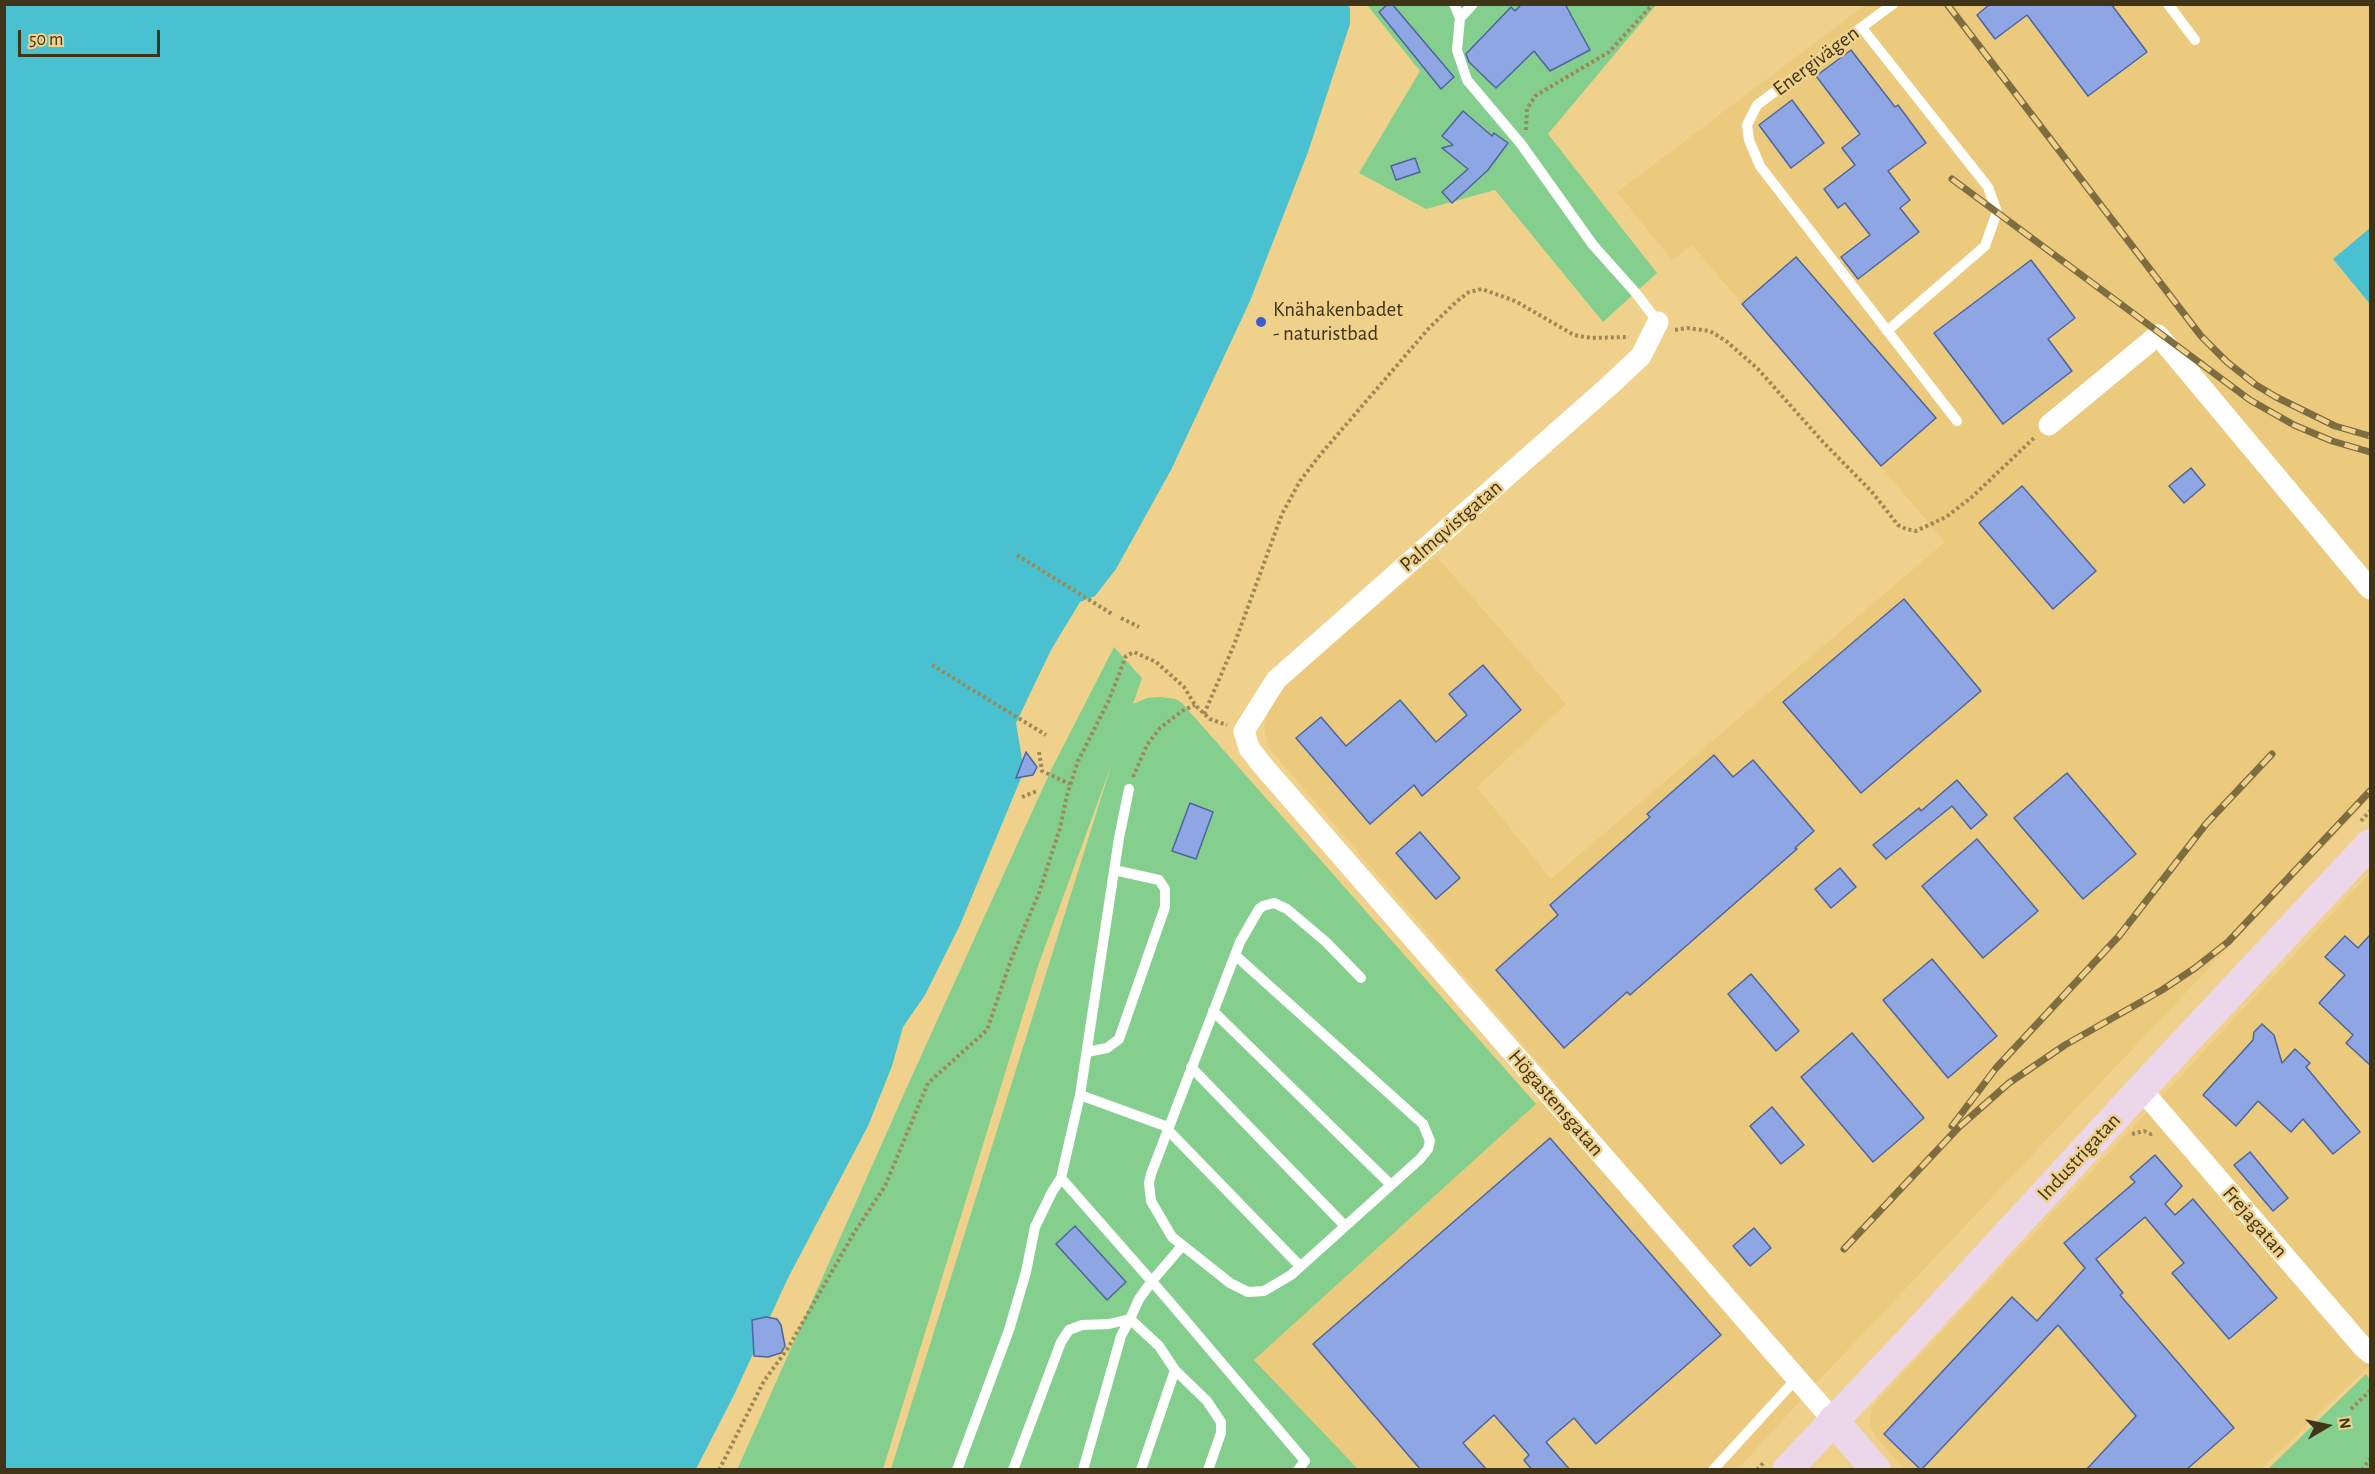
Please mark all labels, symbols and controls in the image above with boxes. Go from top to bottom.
scale bar [21,18,164,56]
street label: Energivägen [1768,20,1864,102]
text: 50 m [29,31,63,49]
place label: Knähakenbadet - naturistbad [1273,297,1403,347]
marker: Knähakenbadet - naturistbad [1254,315,1268,329]
street label: Palmqvistgatan [1395,475,1507,577]
street label: Högastensgatan [1503,1045,1609,1161]
street label: Industrigatan [2032,1108,2126,1206]
street label: Frejagatan [2217,1181,2293,1263]
north arrow [2297,1396,2357,1456]
text: N [2336,1416,2354,1430]

